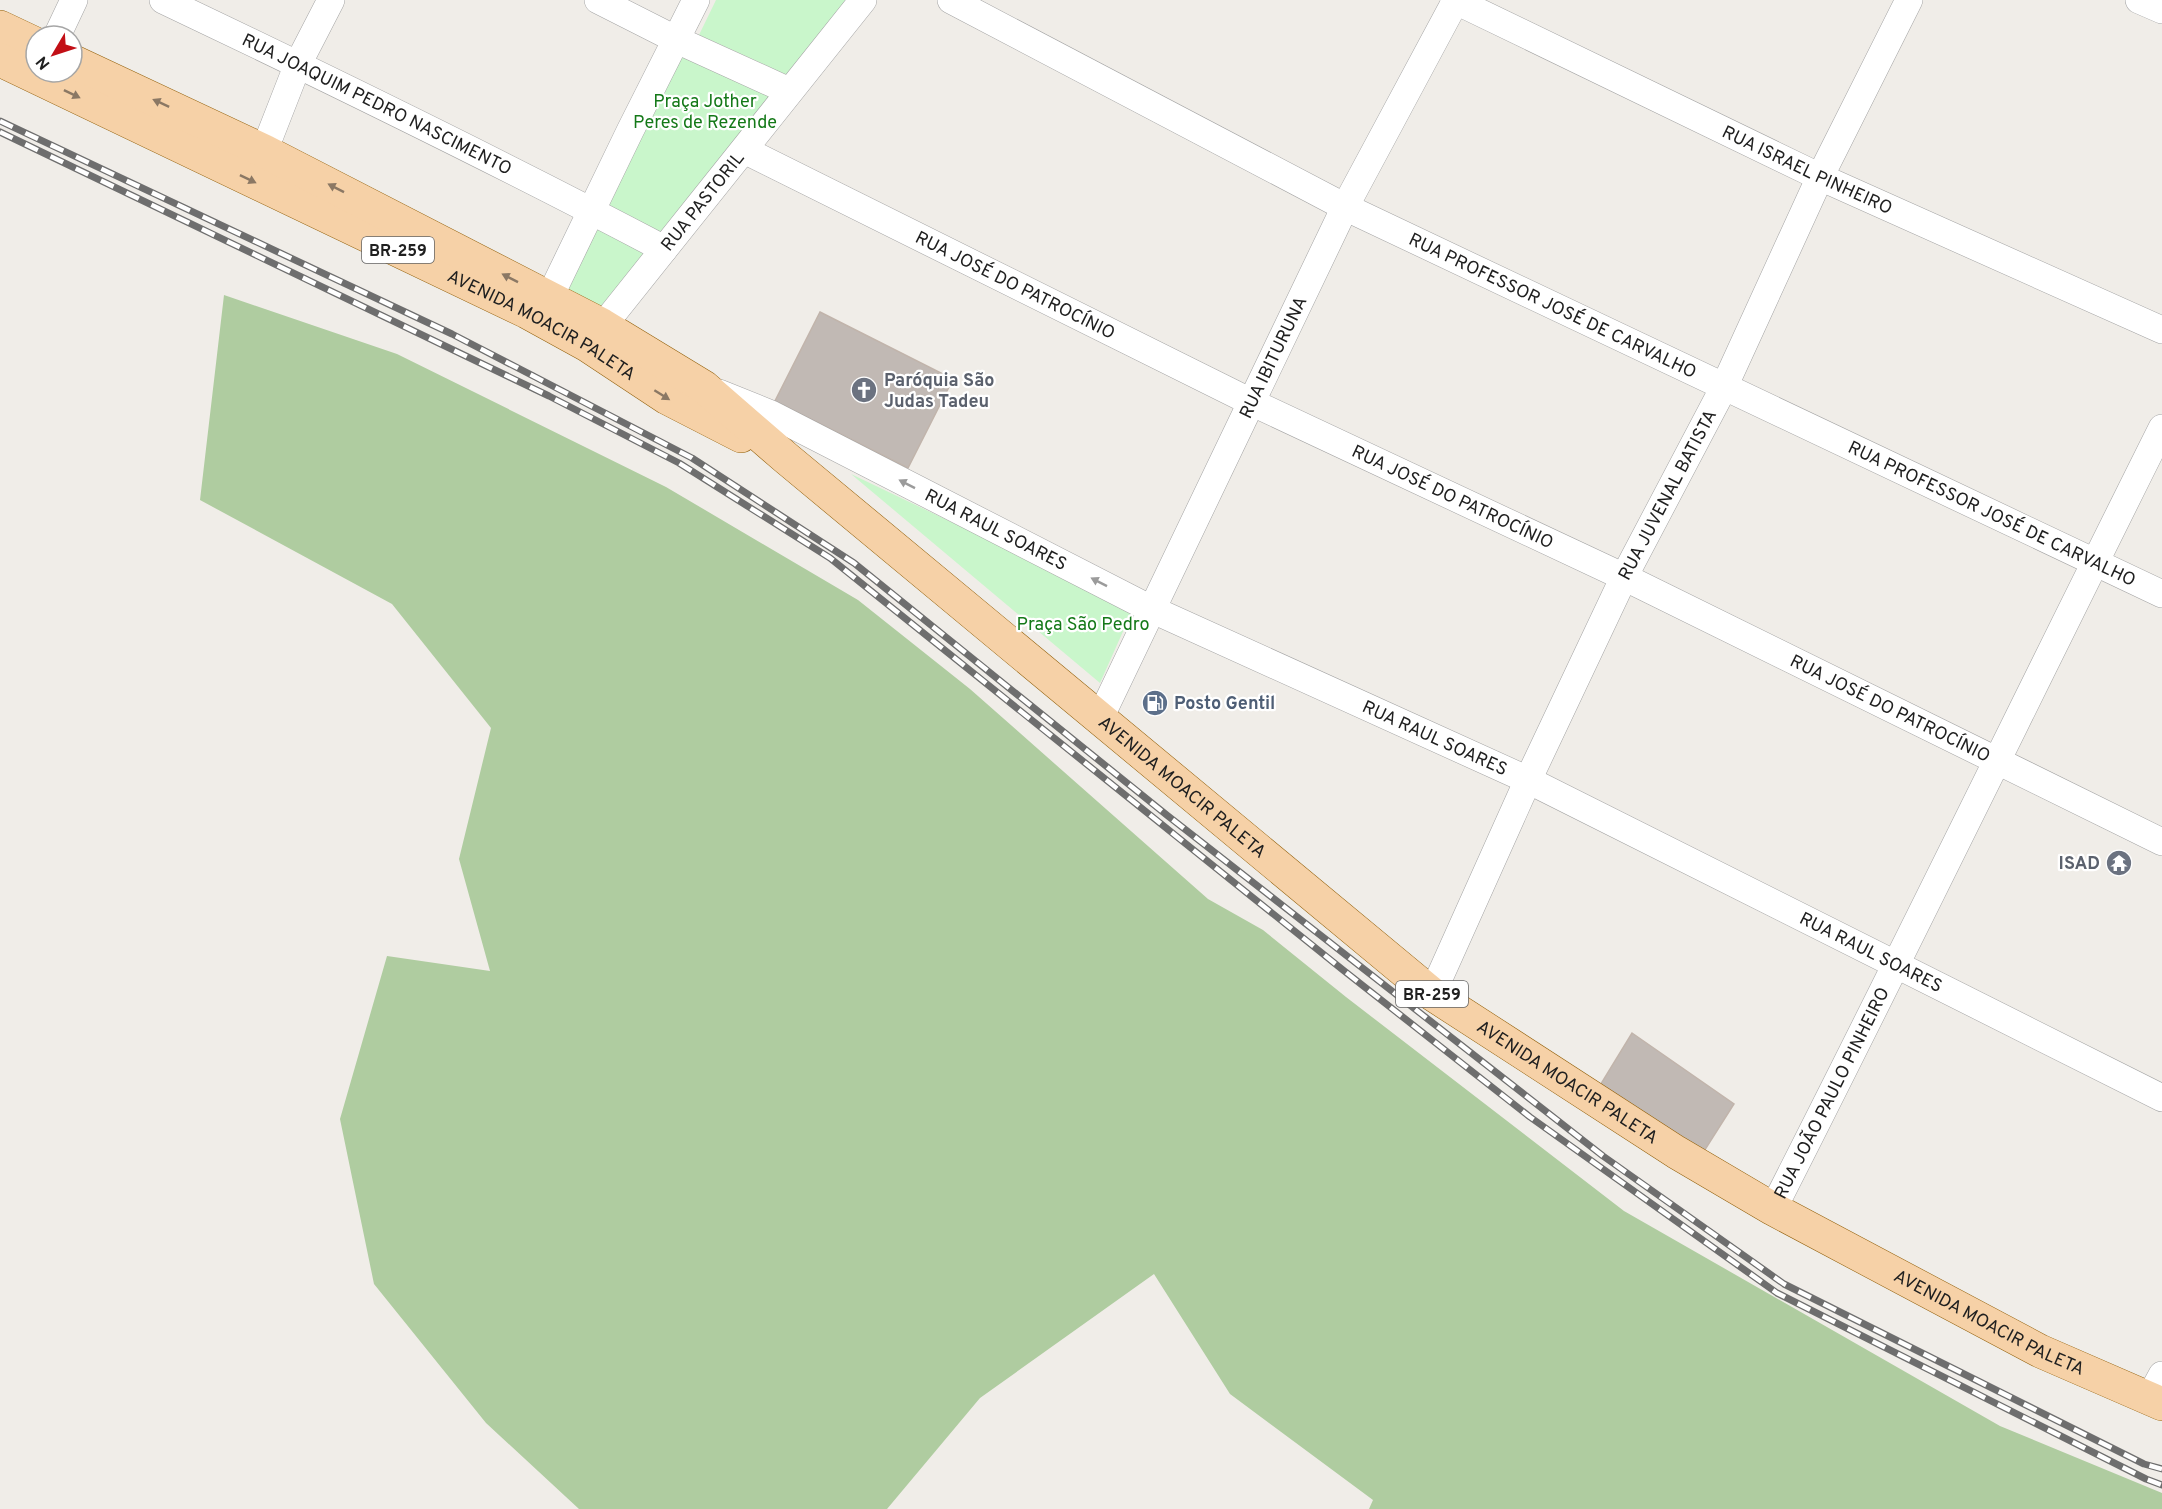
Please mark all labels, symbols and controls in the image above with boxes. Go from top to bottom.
north arrow [24,24,84,84]
street label: RUA JOAQUIM PEDRO NASCIMENTO [238,29,515,181]
text: N [33,51,55,73]
one-way arrow [63,90,80,99]
park label: Praça Jother Peres de Rezende [633,91,777,135]
one-way arrow [153,98,170,107]
street label: RUA ISRAEL PINHEIRO [1718,121,1895,221]
street label: RUA PASTORIL [657,148,750,257]
one-way arrow [239,174,256,183]
one-way arrow [328,184,345,193]
street label: RUA JOSÉ DO PATROCÍNIO [911,227,1118,346]
street label: RUA PROFESSOR JOSÉ DE CARVALHO [1405,229,1700,385]
road number: BR-259 [362,237,434,263]
street label: AVENIDA MOACIR PALETA [443,266,639,387]
one-way arrow [501,273,518,283]
street label: RUA IBITURUNA [1235,293,1313,423]
place label: Paróquia São Judas Tadeu [884,370,994,414]
church icon: Paróquia São Judas Tadeu [849,375,879,405]
one-way arrow [654,389,670,400]
street label: RUA JUVENAL BATISTA [1614,406,1723,585]
street label: RUA PROFESSOR JOSÉ DE CARVALHO [1844,437,2139,593]
street label: RUA JOSÉ DO PATROCÍNIO [1347,441,1557,555]
one-way arrow [898,479,915,489]
street label: RUA RAUL SOARES [920,485,1070,577]
one-way arrow [1090,577,1107,587]
park label: Praça São Pedro [1017,614,1149,637]
street label: RUA JOSÉ DO PATROCÍNIO [1786,651,1993,768]
fuel station icon: Posto Gentil [1140,688,1170,718]
place label: Posto Gentil [1174,693,1275,716]
street label: RUA RAUL SOARES [1358,696,1511,782]
street label: AVENIDA MOACIR PALETA [1093,712,1270,864]
temple icon: ISAD [2104,848,2134,878]
place label: ISAD [2059,853,2100,876]
street label: RUA RAUL SOARES [1795,908,1946,999]
road number: BR-259 [1396,981,1468,1007]
street label: RUA JOÃO PAULO PINHEIRO [1770,984,1896,1203]
street label: AVENIDA MOACIR PALETA [1472,1016,1662,1150]
street label: AVENIDA MOACIR PALETA [1889,1265,2088,1382]

